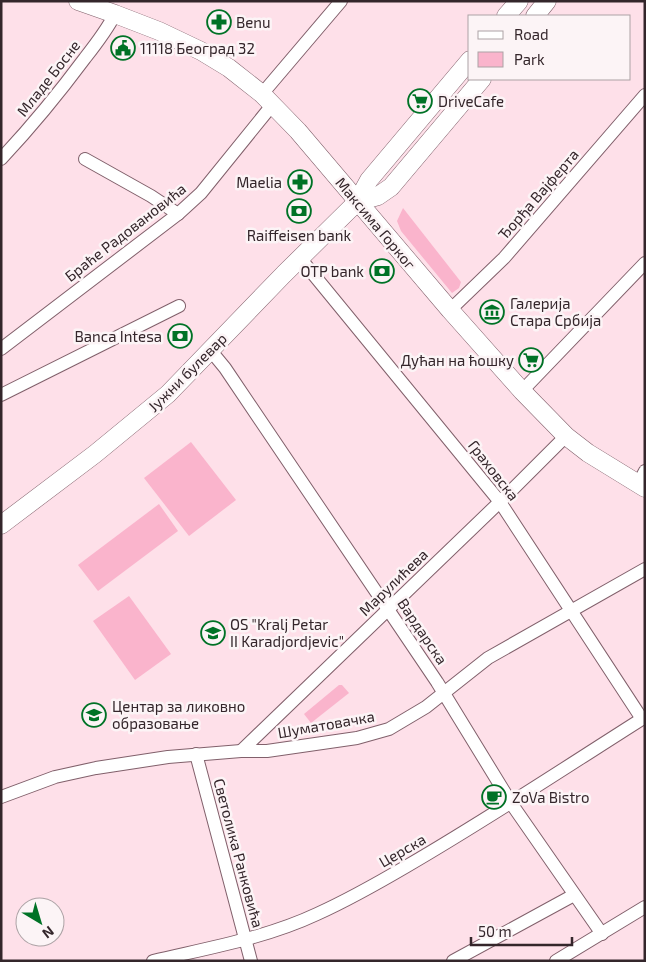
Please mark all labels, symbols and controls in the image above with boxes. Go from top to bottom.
pharmacy icon: Benu [206,9,232,35]
place label: Benu [236,13,271,31]
legend [468,15,631,80]
text: Road [514,25,549,43]
public building icon: 11118 Београд 32 [110,35,136,61]
street label: Младе Босне [13,36,83,120]
place label: 11118 Београд 32 [140,39,255,57]
text: Park [514,50,545,68]
supermarket icon: DriveCafe [407,88,433,114]
place label: DriveCafe [438,92,504,110]
street label: Ђорђа Вајферта [494,145,583,243]
pharmacy icon: Maelia [287,169,313,195]
place label: Maelia [236,173,282,191]
street label: Максима Горког [332,173,420,273]
street label: Браће Радовановића [61,179,189,285]
bank icon: Raiffeisen bank [286,198,312,224]
place label: Raiffeisen bank [247,226,352,244]
bank icon: OTP bank [369,258,395,284]
place label: OTP bank [300,262,364,280]
place label: Галерија Стара Србија [510,294,601,330]
museum icon: Галерија Стара Србија [479,299,505,325]
bank icon: Banca Intesa [167,323,193,349]
place label: Banca Intesa [75,327,162,345]
street label: Јужни булевар [144,329,231,416]
supermarket icon: Дућан на ћошку [518,347,544,373]
place label: Дућан на ћошку [401,351,514,370]
street label: Граховска [465,436,523,504]
street label: Марулићева [355,545,432,620]
street label: Вардарска [394,595,452,667]
place label: OS "Kralj Petar II Karadjordjevic" [230,615,344,651]
school or university icon: OS "Kralj Petar II Karadjordjevic" [200,620,226,646]
place label: Центар за ликовно образовање [112,697,245,732]
school or university icon: Центар за ликовно образовање [81,702,107,728]
street label: Шуматовачка [276,707,376,742]
street label: Светолика Ранковића [210,776,268,930]
cafe icon: ZoVa Bistro [481,784,507,810]
place label: ZoVa Bistro [512,788,589,806]
street label: Церска [375,829,429,871]
north arrow [15,897,65,947]
scale bar [471,914,572,946]
text: 50 m [478,922,512,940]
text: N [39,923,58,942]

